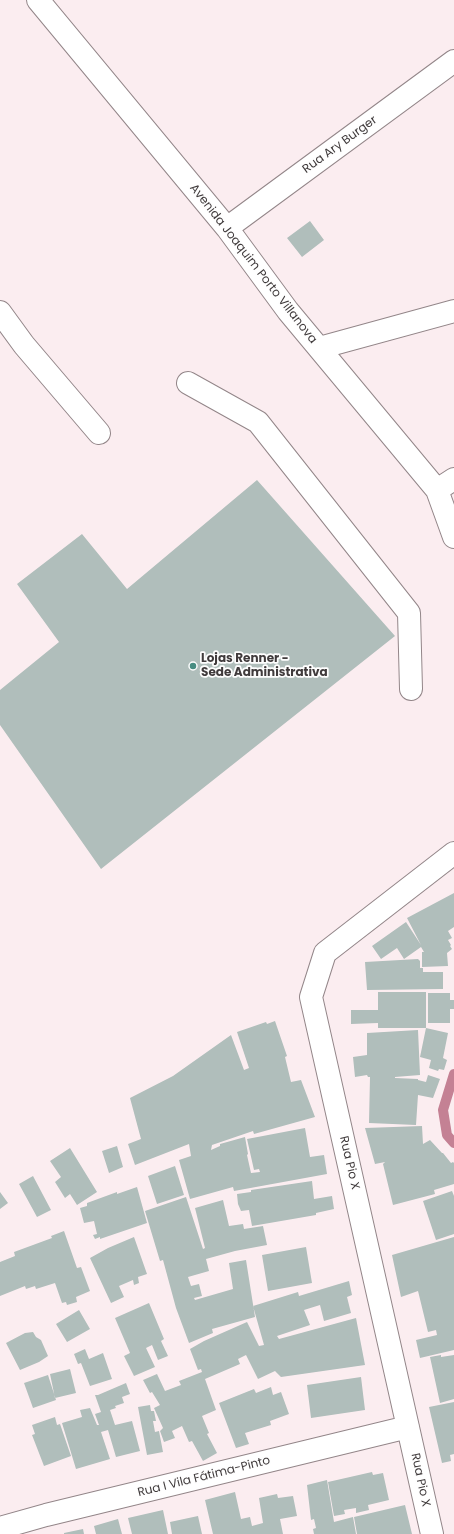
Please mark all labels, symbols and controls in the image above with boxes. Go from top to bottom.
street label: Rua Ary Burger [300,113,380,177]
street label: Avenida Joaquim Porto Villanova [186,181,320,347]
place label: Lojas Renner - Sede Administrativa [201,652,328,680]
marker: Lojas Renner - Sede Administrativa [188,661,198,671]
street label: Rua Pio X [336,1135,362,1191]
street label: Rua Pio X [407,1452,433,1508]
street label: Rua I Vila Fátima-Pinto [136,1454,272,1500]

